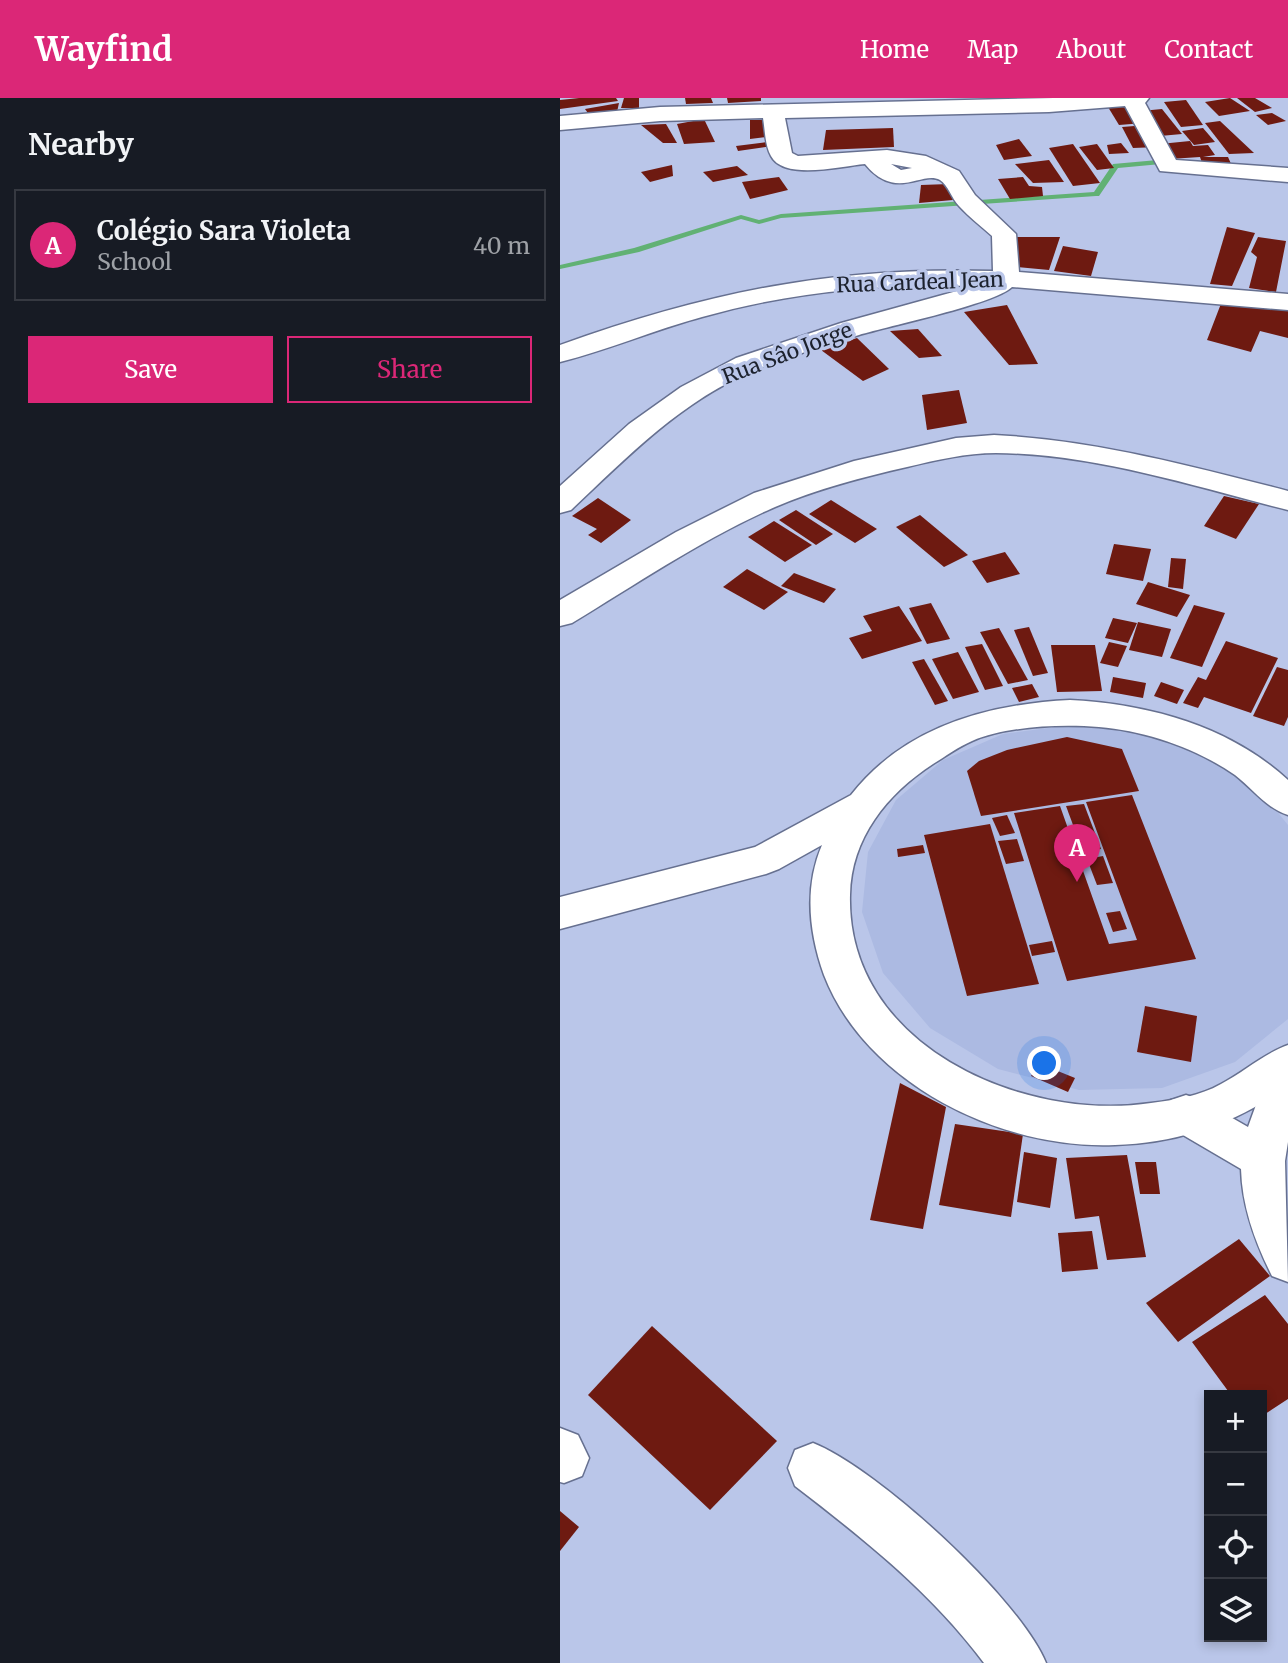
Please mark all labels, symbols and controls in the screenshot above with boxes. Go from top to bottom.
text: Wayfind [35,29,172,70]
text: Home [860,34,929,65]
text: Map [967,34,1018,65]
text: About [1056,34,1126,65]
text: Contact [1164,34,1253,65]
text: Nearby [28,125,134,163]
text: Colégio Sara Violeta [97,214,351,247]
text: A [45,231,61,260]
text: 40 m [473,231,530,260]
text: School [97,247,172,276]
street label: Rua Cardeal Jean [836,266,1004,298]
street label: Rua Sâo Jorge [718,316,856,390]
button: Save [28,336,273,403]
button: Share [287,336,532,403]
pin: A [1054,824,1100,882]
your location [1027,1046,1061,1080]
map controls [1204,1390,1267,1642]
button: + [1204,1390,1267,1453]
button: − [1204,1453,1267,1516]
button: locate [1204,1516,1267,1579]
button: layers [1204,1579,1267,1642]

